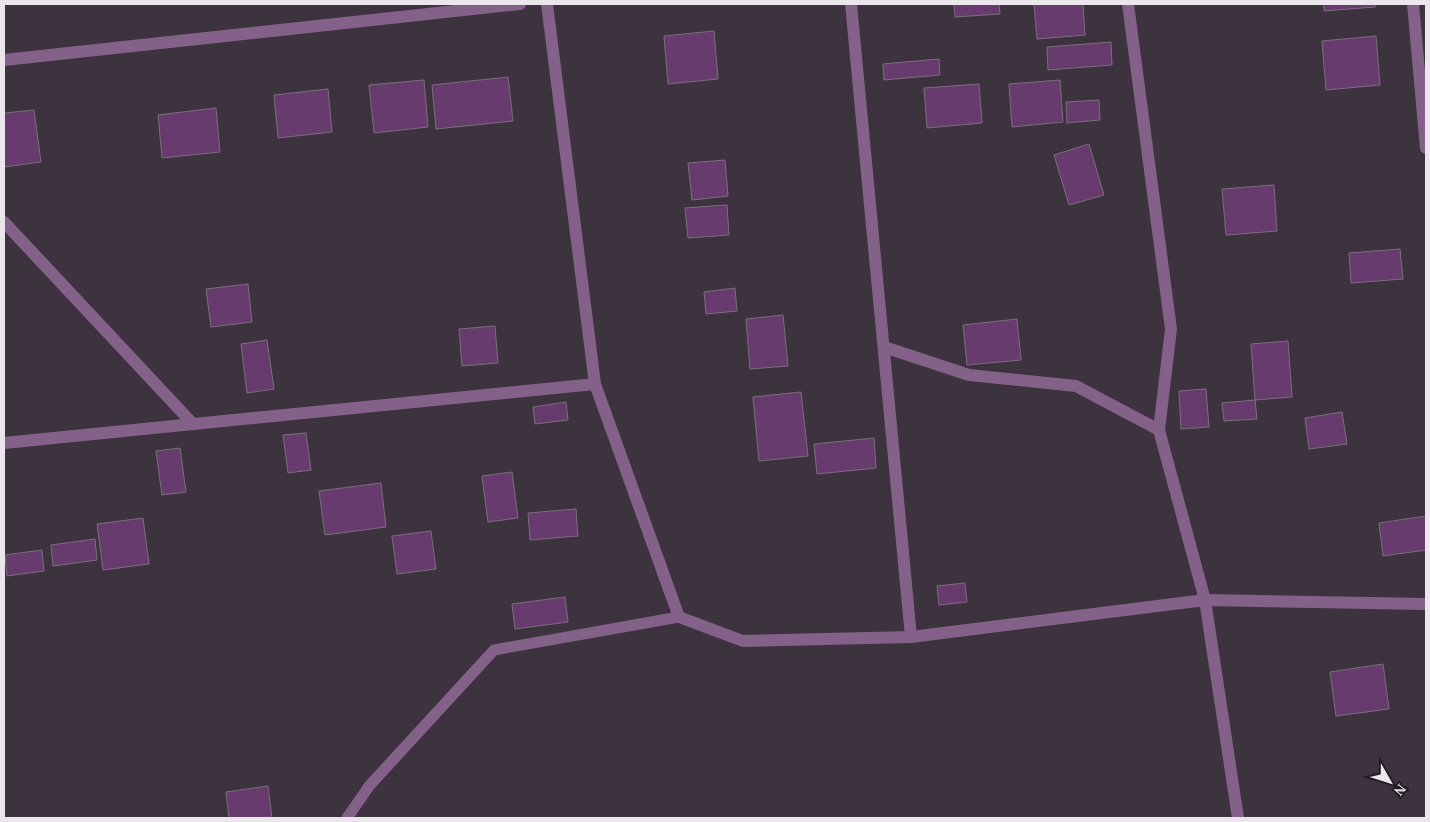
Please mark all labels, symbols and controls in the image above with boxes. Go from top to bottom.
north arrow [1365,757,1415,807]
text: N [1391,781,1409,799]

